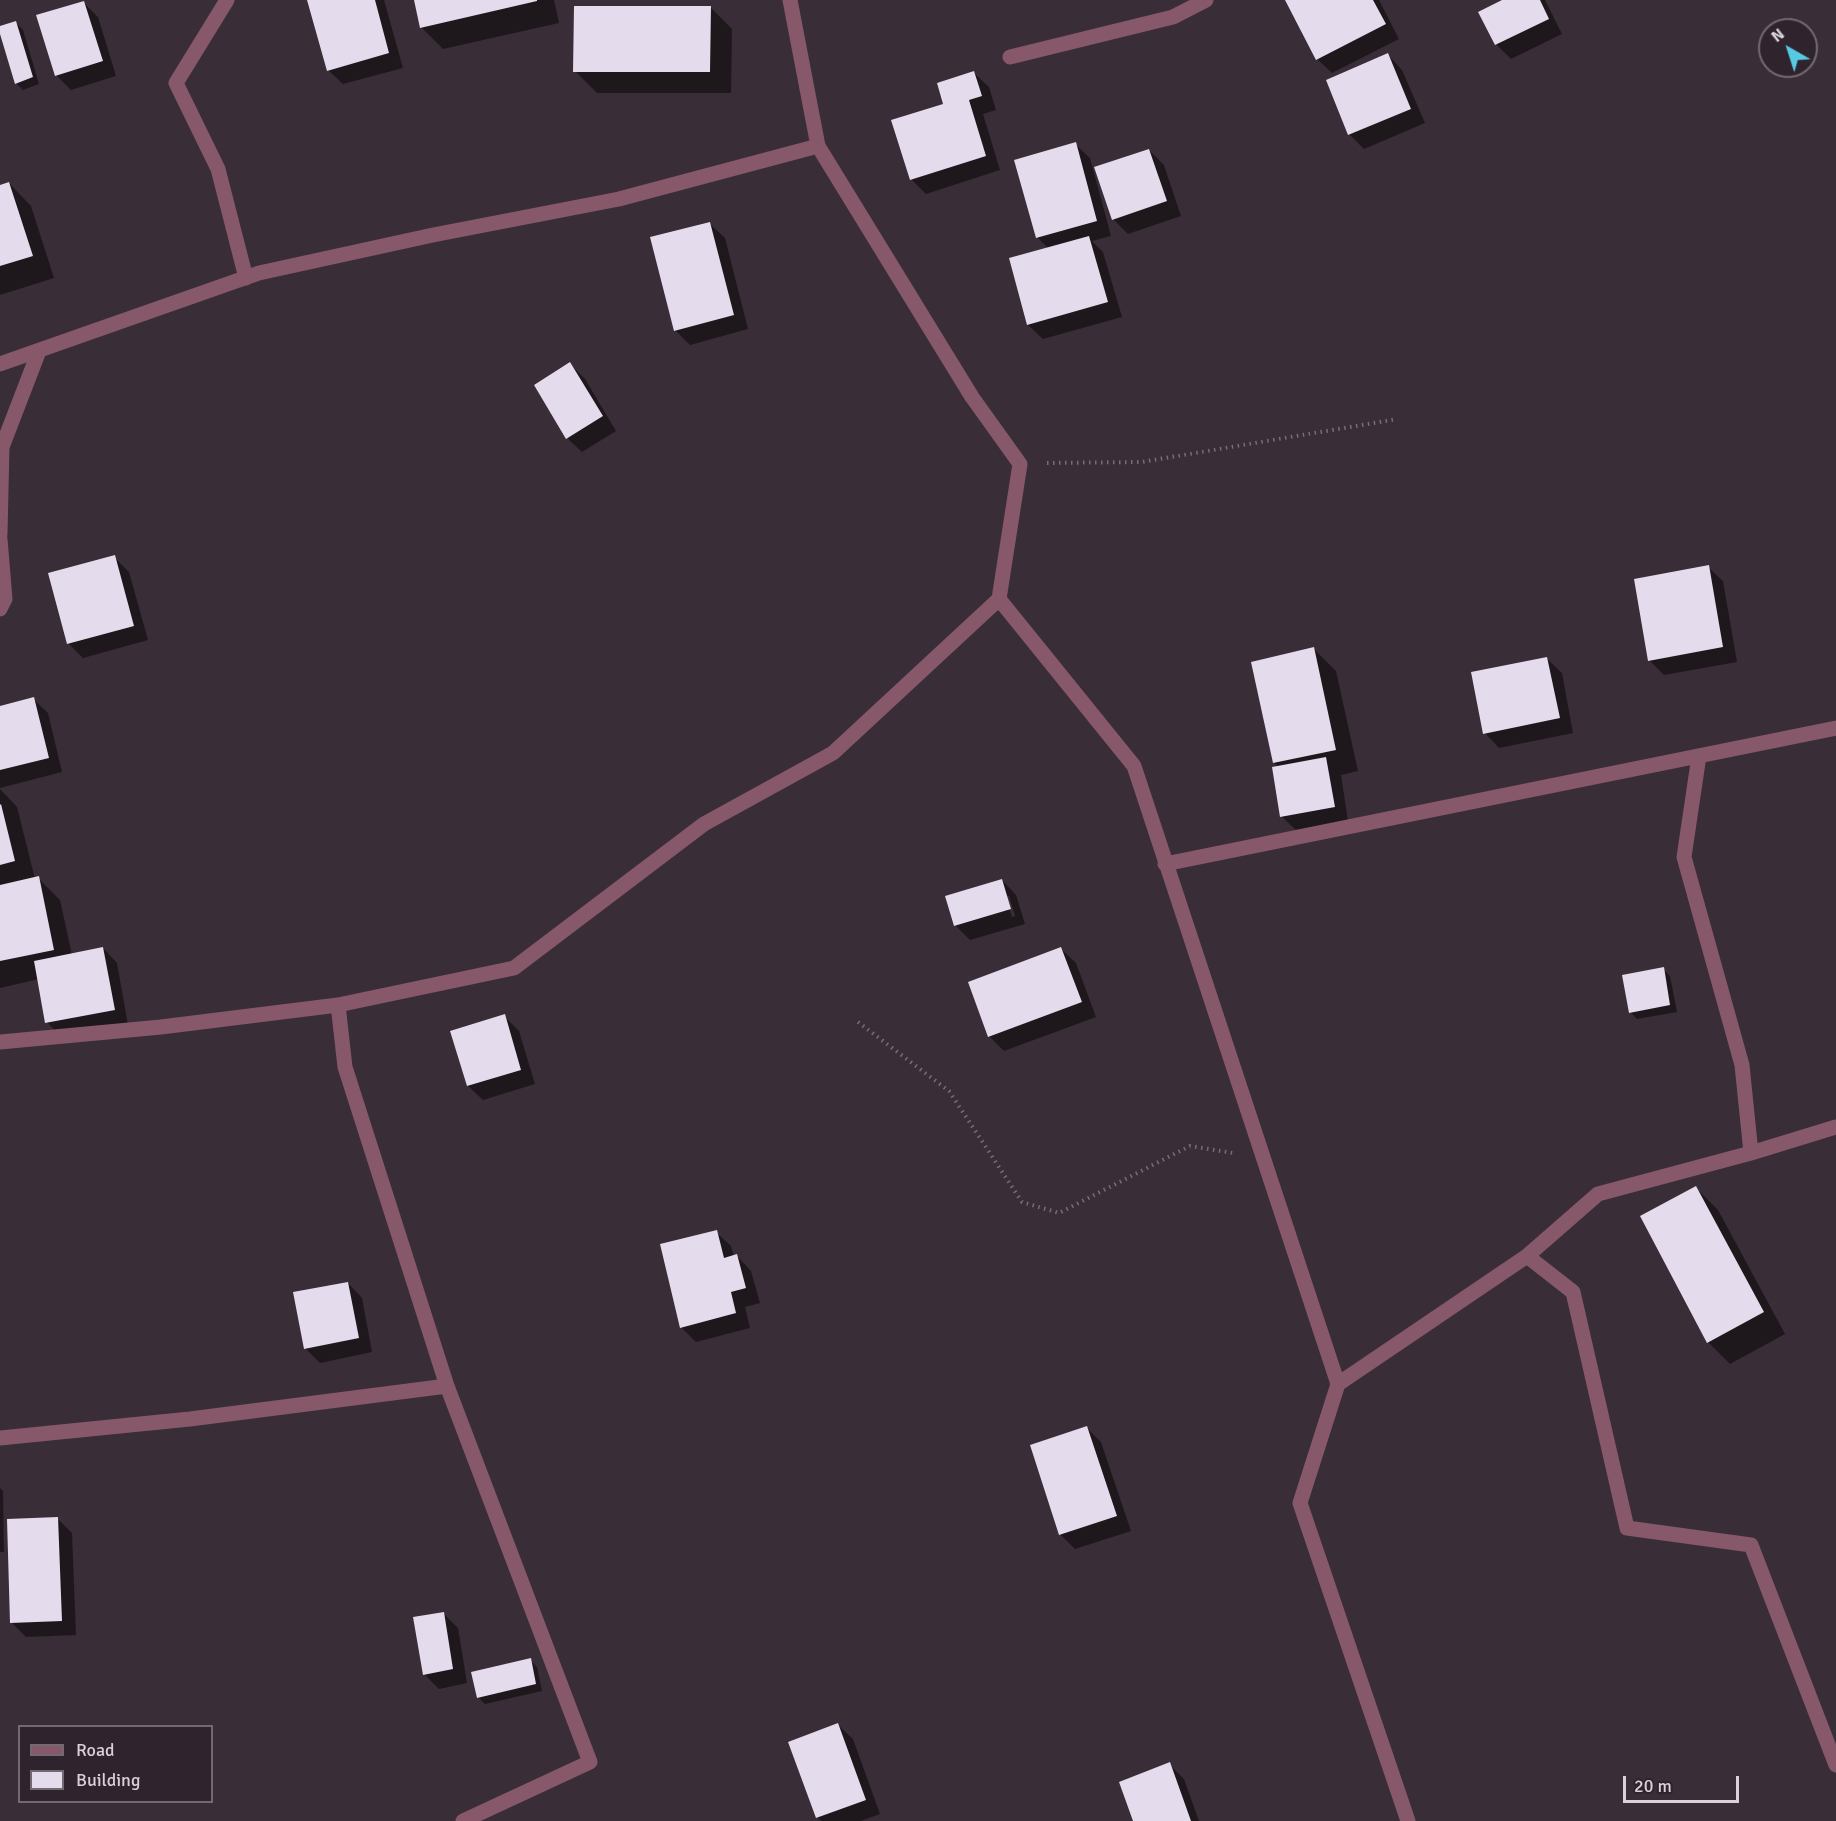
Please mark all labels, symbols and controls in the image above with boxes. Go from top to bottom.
north arrow [1758,18,1818,78]
text: N [1767,24,1789,47]
legend [18,1725,213,1803]
text: Road [76,1739,115,1761]
scale bar [1626,1764,1742,1802]
text: Building [76,1769,140,1791]
text: 20 m [1634,1775,1672,1797]

